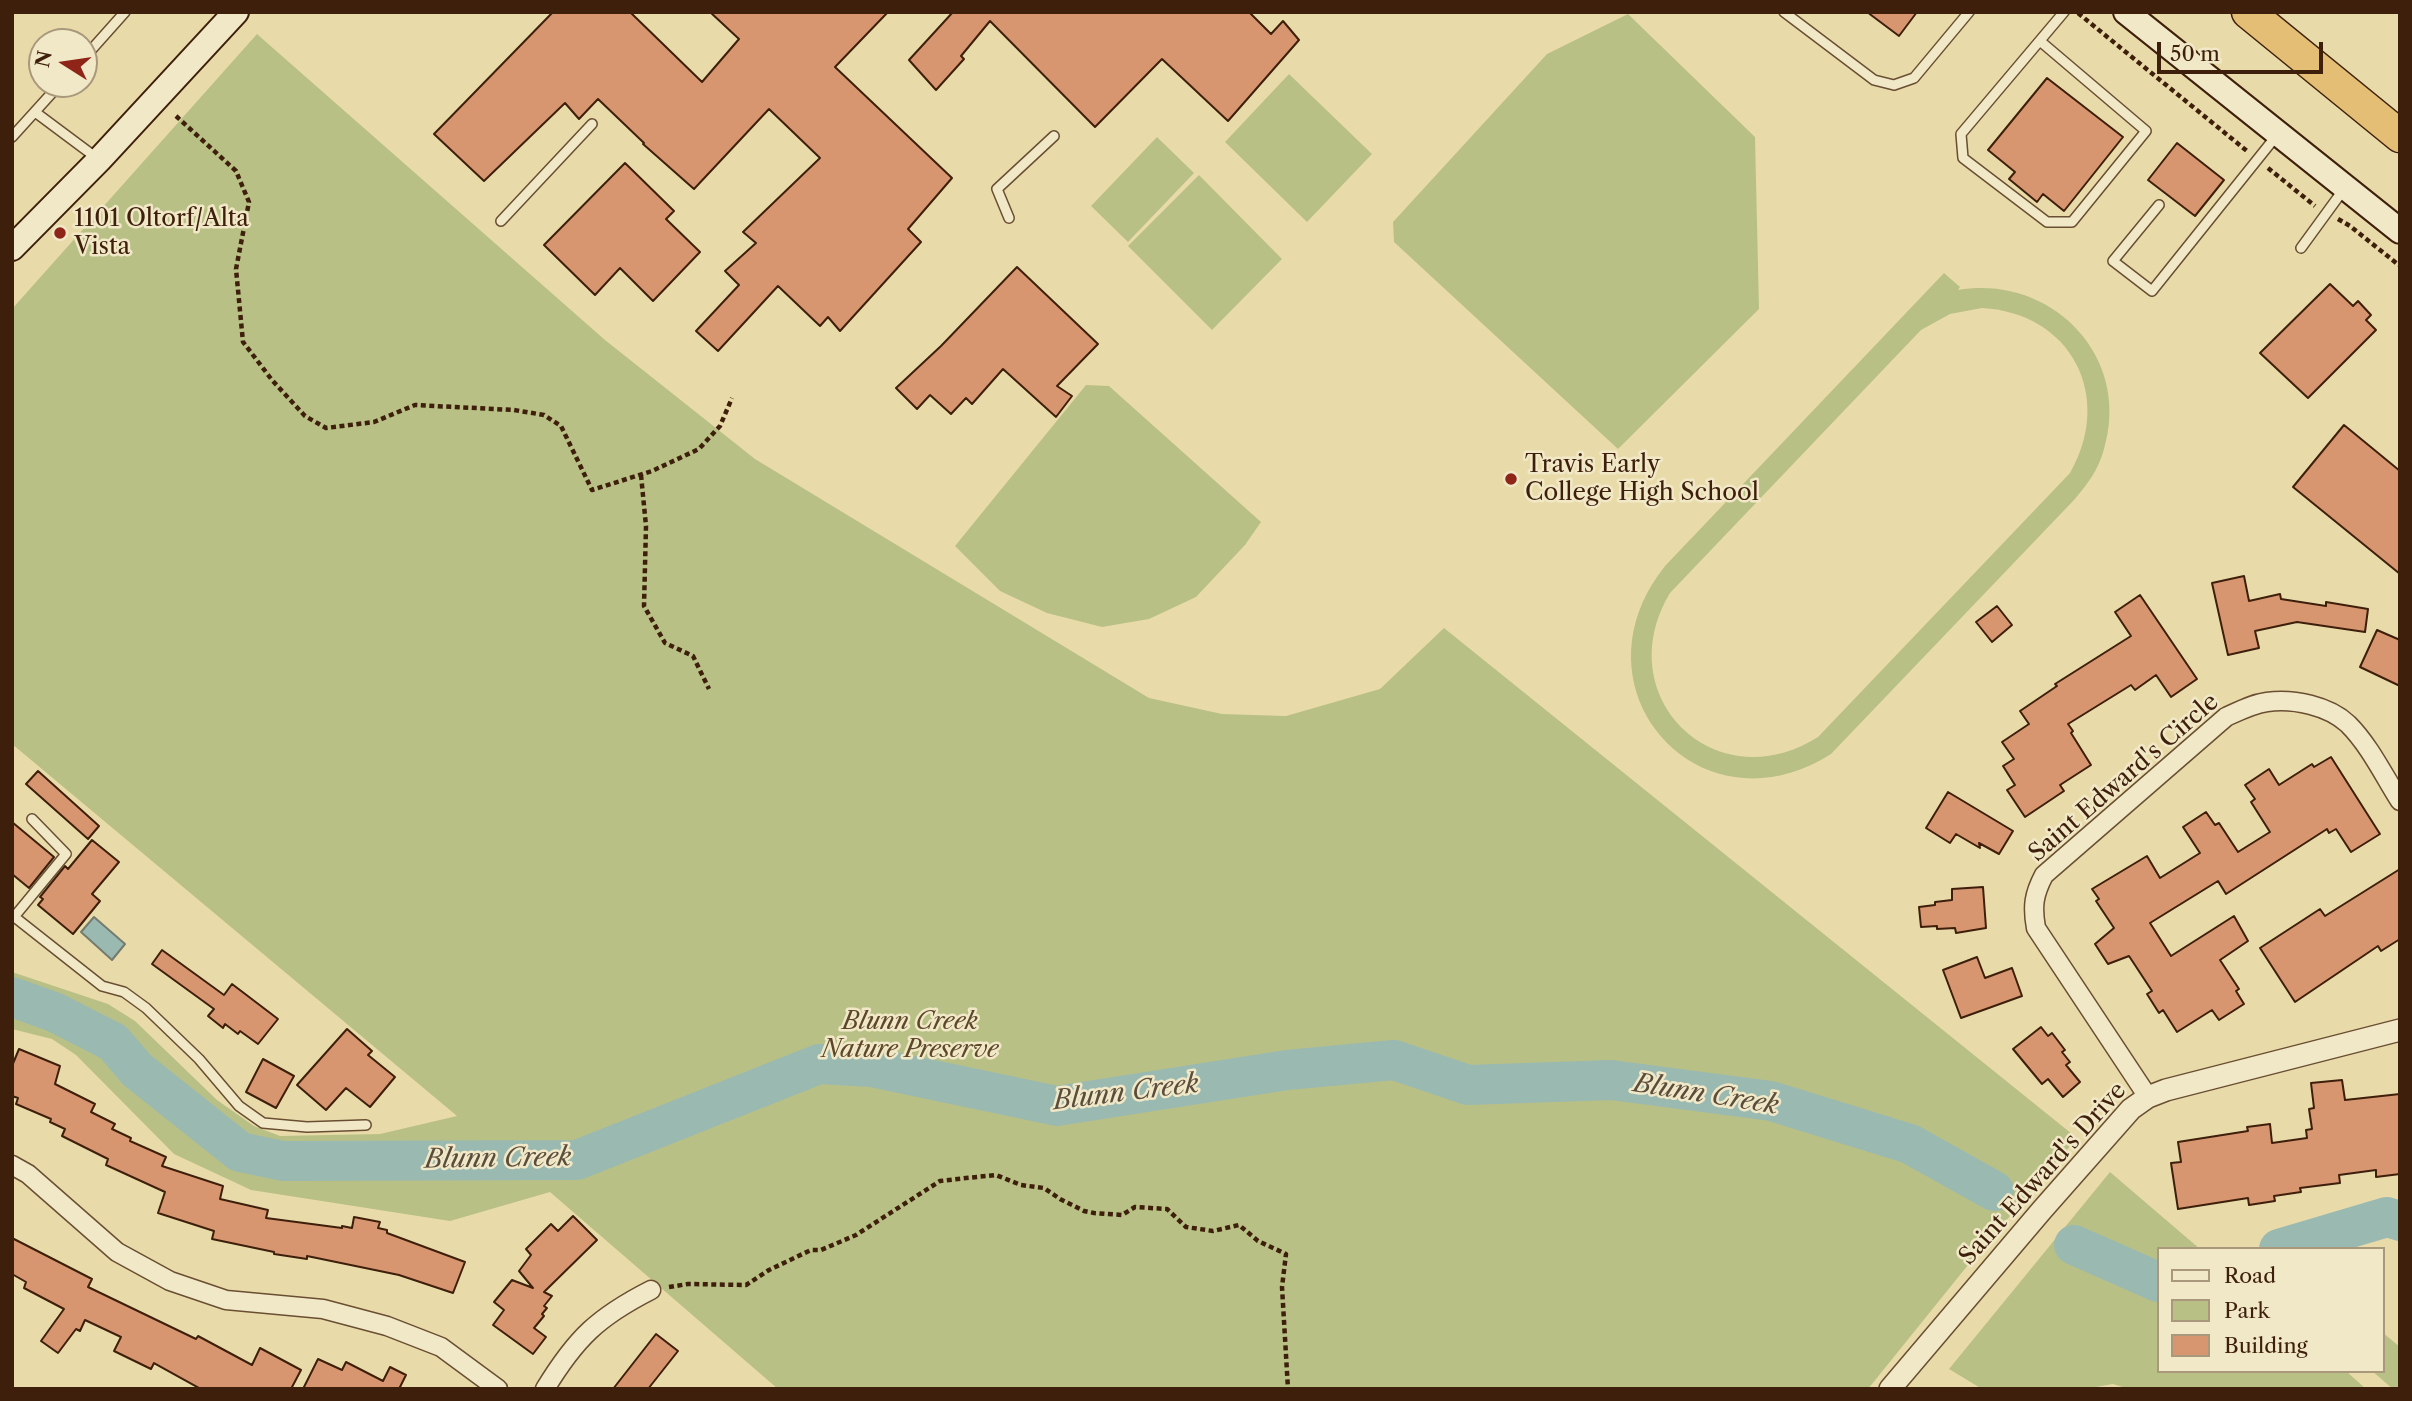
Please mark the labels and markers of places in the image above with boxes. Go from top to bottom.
place label: 1101 Oltorf/Alta Vista [74,205,249,261]
marker: 1101 Oltorf/Alta Vista [52,225,68,241]
place label: Travis Early College High School [1525,451,1759,507]
marker: Travis Early College High School [1503,471,1519,487]

